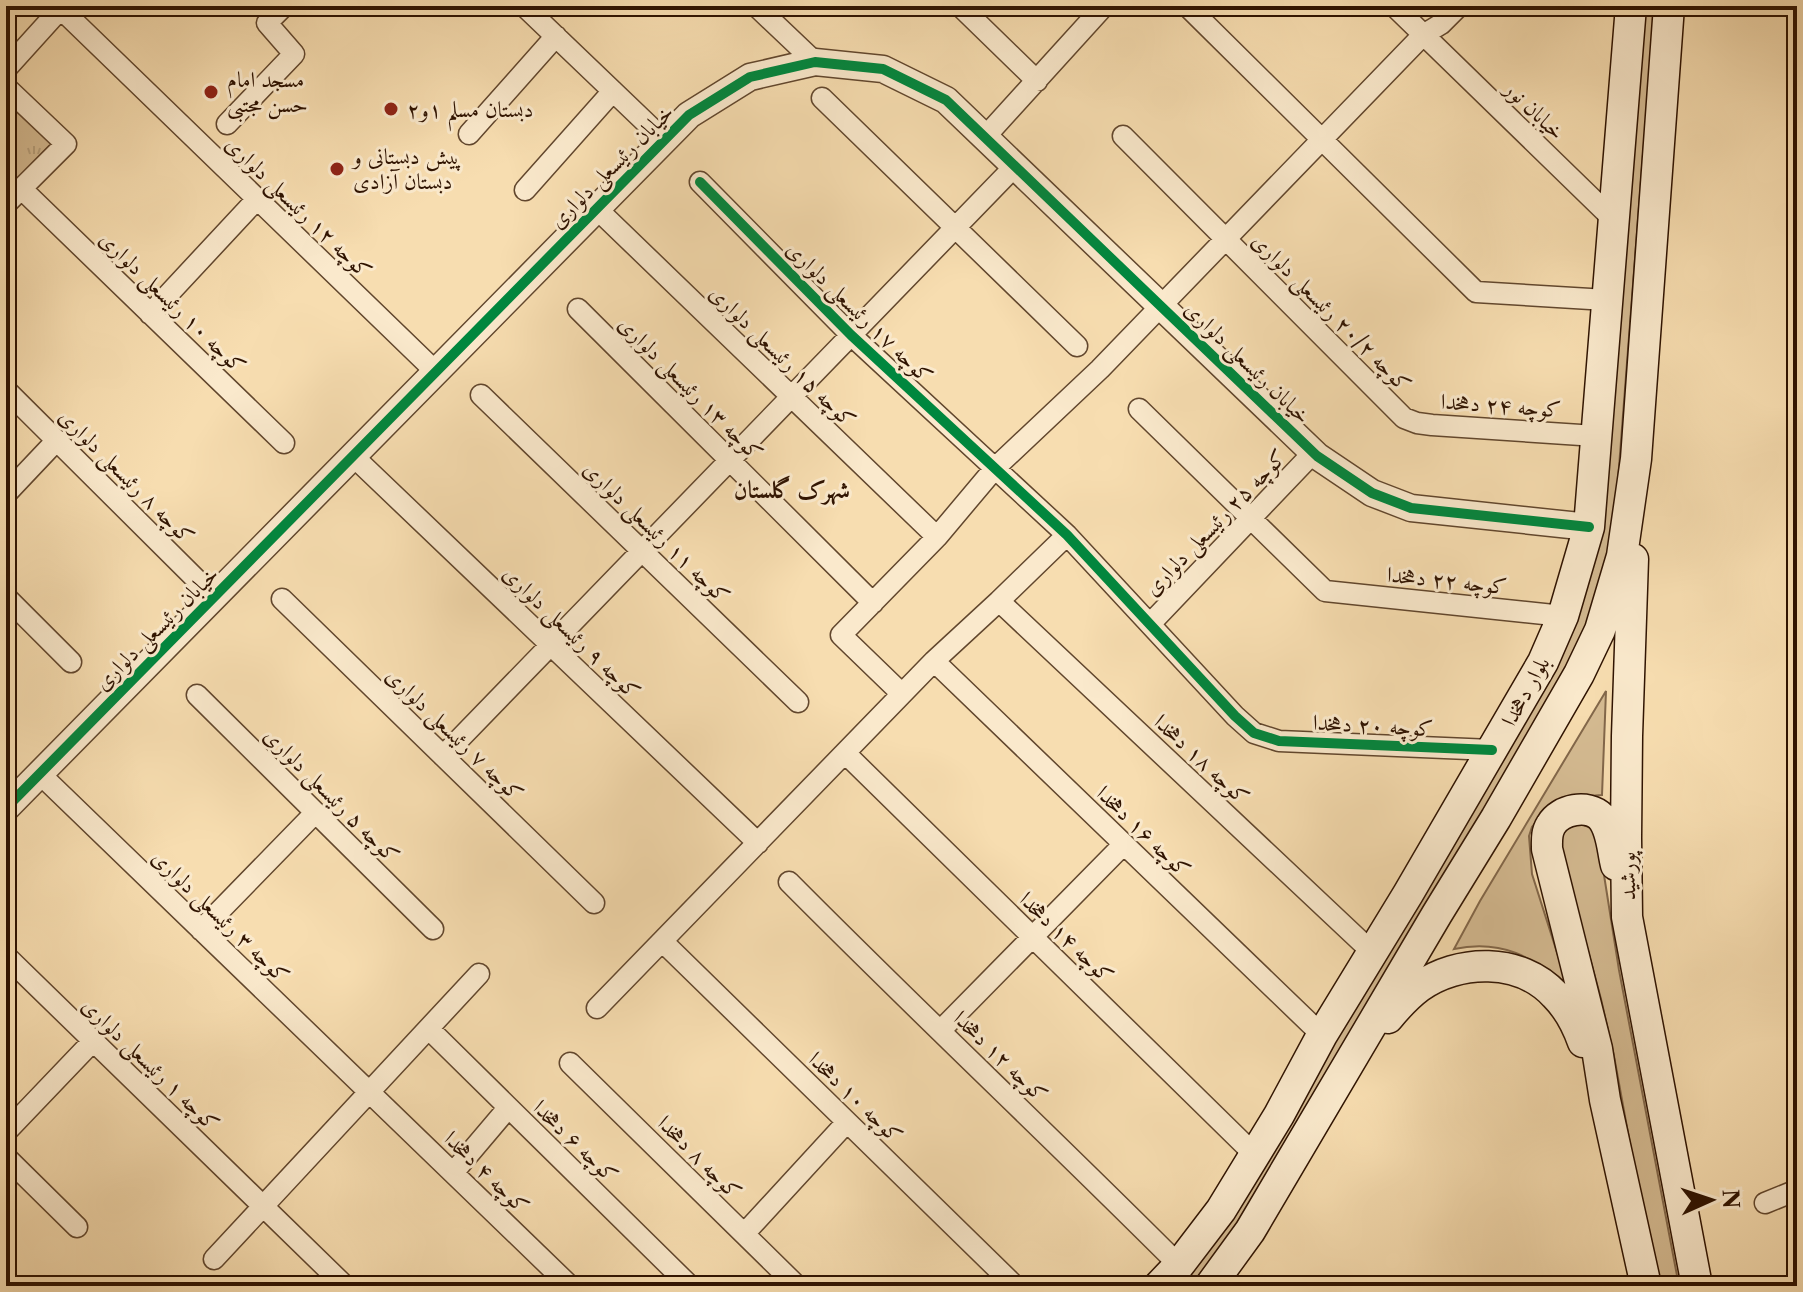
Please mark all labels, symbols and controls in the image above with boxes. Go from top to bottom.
place label: مسجد امام حسن مجتبی [227,66,308,123]
street label: خیابان نور [1498,74,1570,145]
marker: مسجد امام حسن مجتبی [202,83,220,101]
place label: دبستان مسلم ۱و۲ [407,96,534,132]
street label: خیابان رئیسعلی دلواری [544,99,681,236]
marker: دبستان مسلم ۱و۲ [382,100,400,118]
street label: کوچه ۱۲ رئیسعلی دلواری [218,130,378,286]
place label: پیش دبستانی و دبستان آزادی [351,143,462,195]
marker: پیش دبستانی و دبستان آزادی [328,160,346,178]
street label: کوچه ۱۰ رئیسعلی دلواری [92,225,252,381]
street label: کوچه ۲۰/۲ رئیسعلی دلواری [1244,227,1417,400]
street label: کوچه ۱۷ رئیسعلی دلواری [779,235,939,391]
street label: کوچه ۱۵ رئیسعلی دلواری [702,279,862,435]
street label: خیابان رئیسعلی دلواری [1177,295,1316,431]
street label: کوچه ۱۳ رئیسعلی دلواری [611,310,769,468]
street label: کوچه ۲۴ دهخدا [1440,388,1562,425]
street label: کوچه ۸ رئیسعلی دلواری [51,403,200,552]
street label: کوچه ۲۵ رئیسعلی دلواری [1138,443,1294,603]
street label: کوچه ۱۱ رئیسعلی دلواری [576,455,736,611]
district label: شهرک گلستان [734,475,850,506]
street label: کوچه ۹ رئیسعلی دلواری [495,560,646,707]
street label: خیابان رئیسعلی دلواری [89,561,226,698]
street label: کوچه ۲۲ دهخدا [1385,561,1508,602]
street label: بلوار دهخدا [1495,652,1556,731]
street label: کوچه ۷ رئیسعلی دلواری [378,662,529,809]
street label: کوچه ۱۸ دهخدا [1147,708,1255,812]
street label: کوچه ۲۰ دهخدا [1312,709,1434,744]
street label: کوچه ۵ رئیسعلی دلواری [256,722,405,871]
street label: کوچه ۱۶ دهخدا [1090,780,1196,884]
street label: کوچه ۳ رئیسعلی دلواری [144,844,295,991]
street label: پورشید [1614,850,1644,901]
street label: کوچه ۱۴ دهخدا [1013,886,1119,990]
street label: کوچه ۱ رئیسعلی دلواری [74,992,225,1139]
street label: کوچه ۱۲ دهخدا [947,1005,1053,1109]
street label: کوچه ۱۰ دهخدا [802,1046,908,1150]
street label: کوچه ۶ دهخدا [526,1094,624,1190]
street label: کوچه ۸ دهخدا [651,1110,747,1206]
street label: کوچه ۴ دهخدا [437,1125,535,1221]
north arrow [1671,1160,1751,1240]
text: N [1716,1189,1744,1209]

